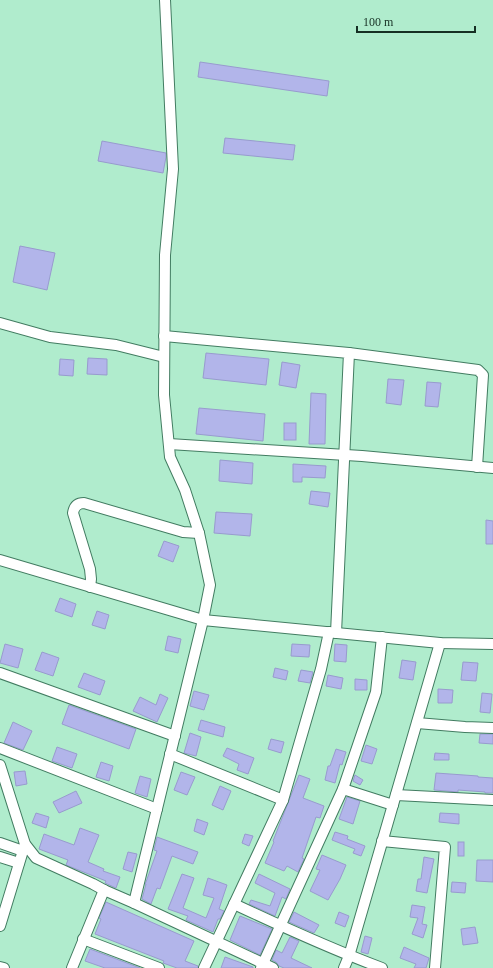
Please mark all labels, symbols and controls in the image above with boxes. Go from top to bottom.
scale bar [357,8,475,34]
text: 100 m [363,15,394,29]

